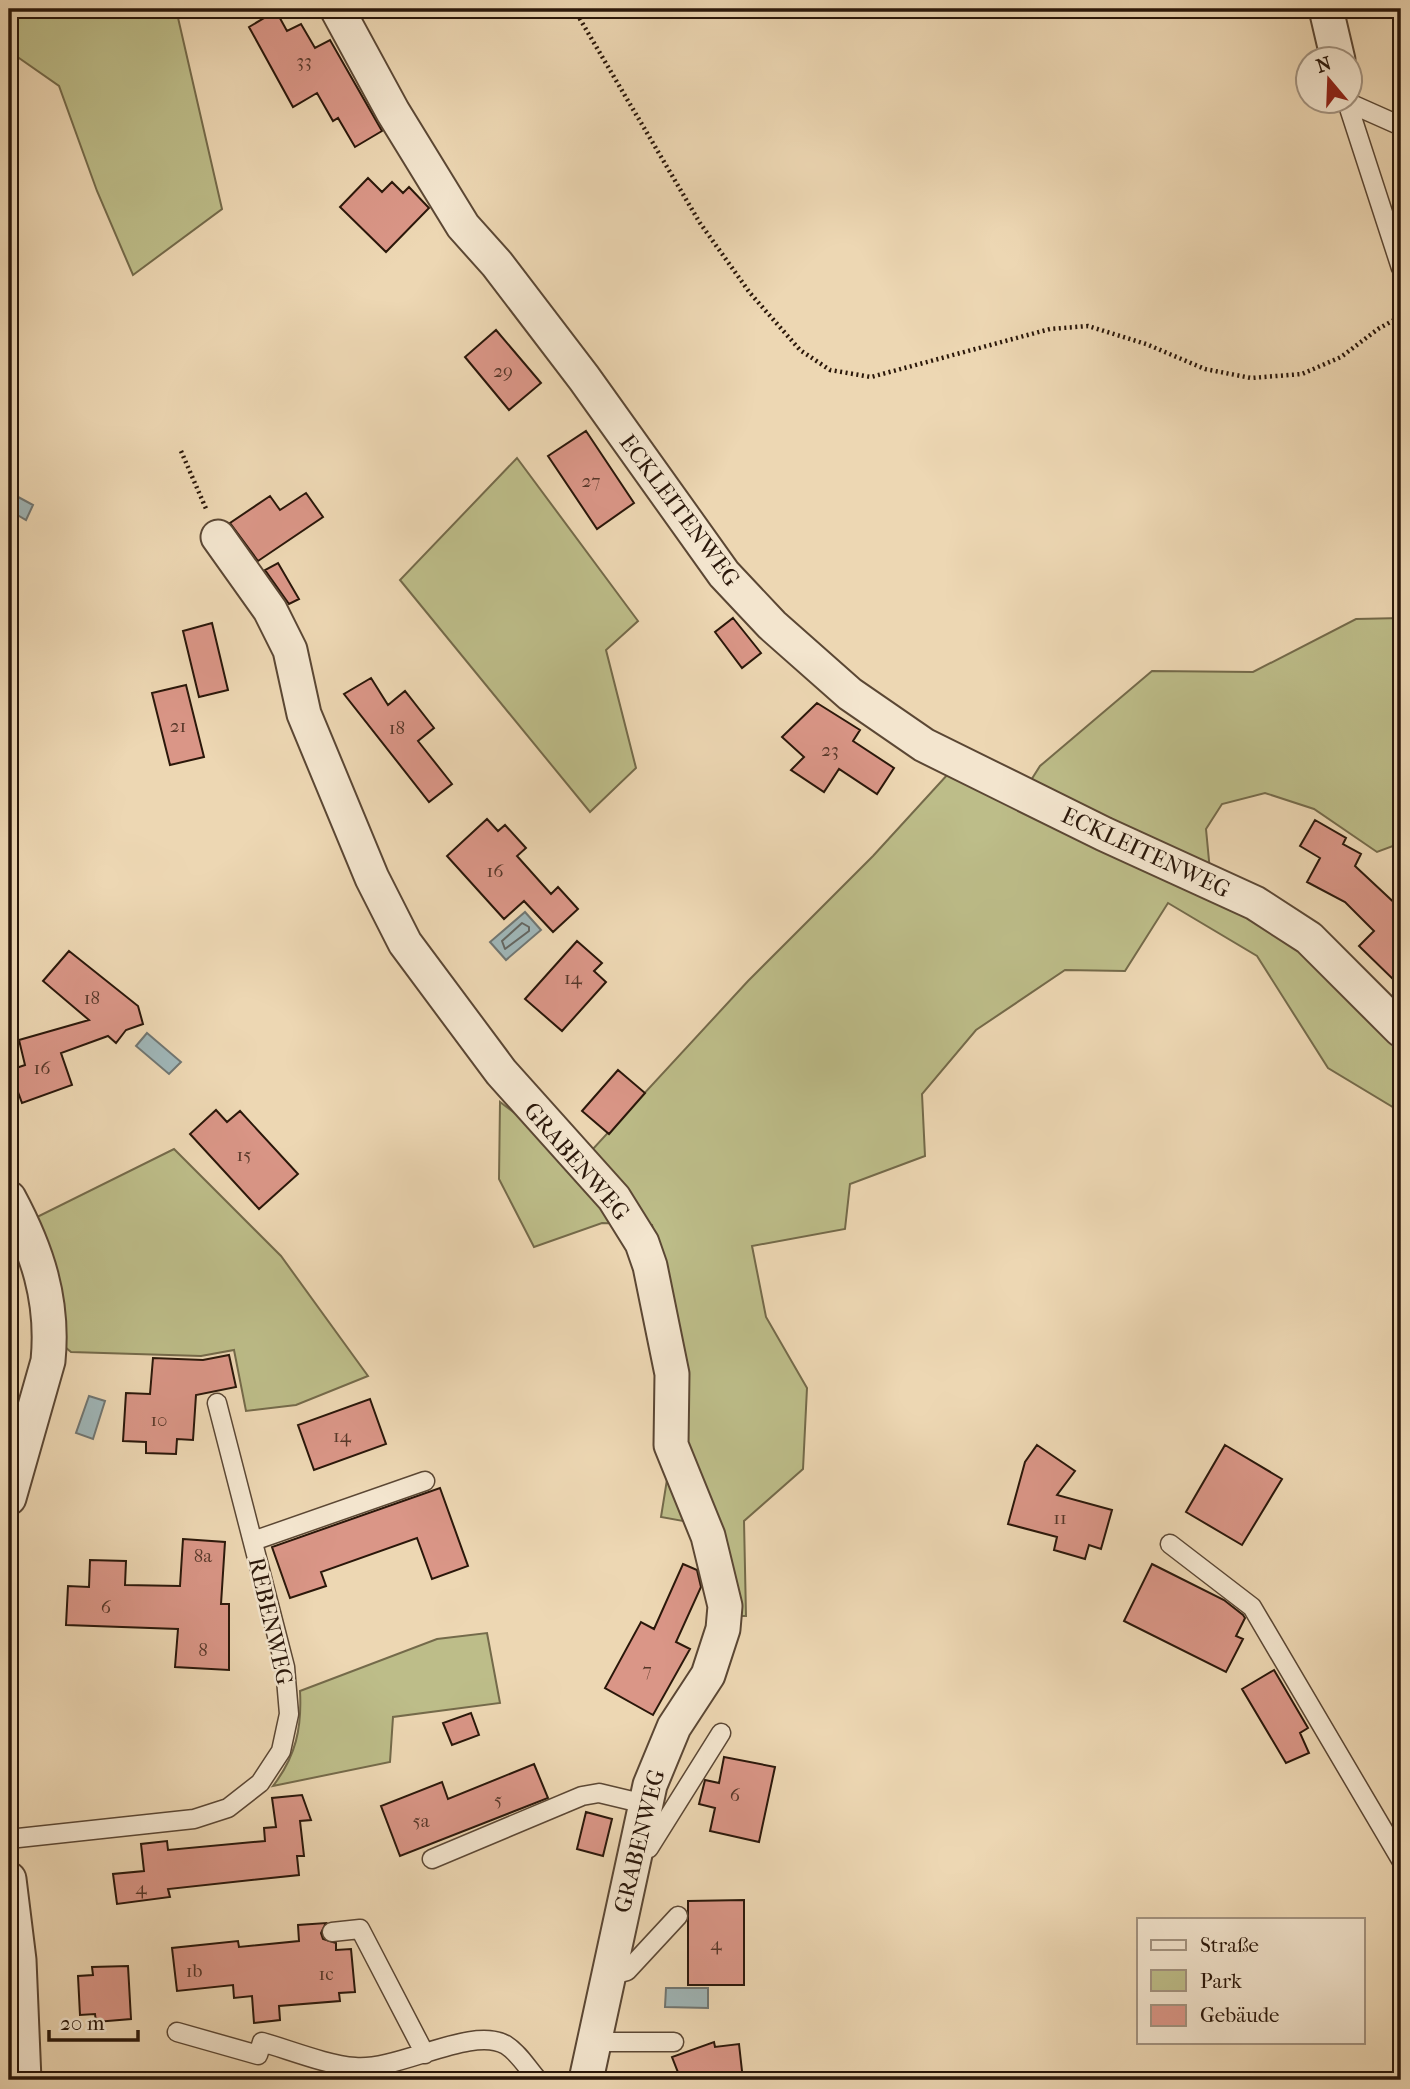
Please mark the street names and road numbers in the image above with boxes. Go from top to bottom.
street label: ECKLEITENWEG [614,429,745,591]
street label: ECKLEITENWEG [1057,802,1234,903]
street label: GRABENWEG [518,1097,635,1226]
street label: REBENWEG [243,1555,298,1687]
street label: GRABENWEG [609,1767,670,1916]

